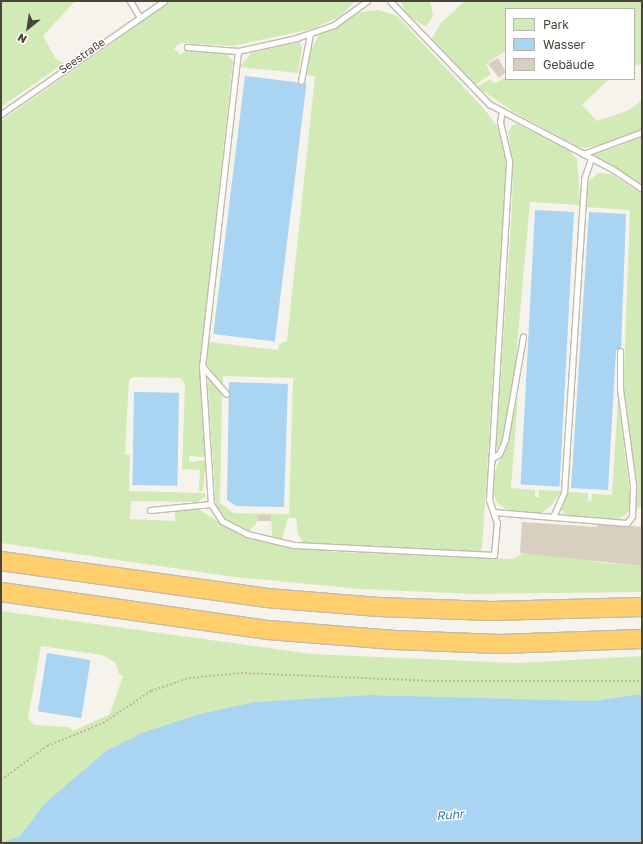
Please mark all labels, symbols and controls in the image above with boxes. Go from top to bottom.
north arrow [8,8,48,48]
legend [505,8,635,80]
text: Park [543,17,569,32]
text: N [15,31,29,47]
street label: Seestraße [56,35,108,77]
text: Wasser [543,37,585,52]
text: Gebäude [543,57,594,72]
water label: Ruhr [436,807,464,823]

